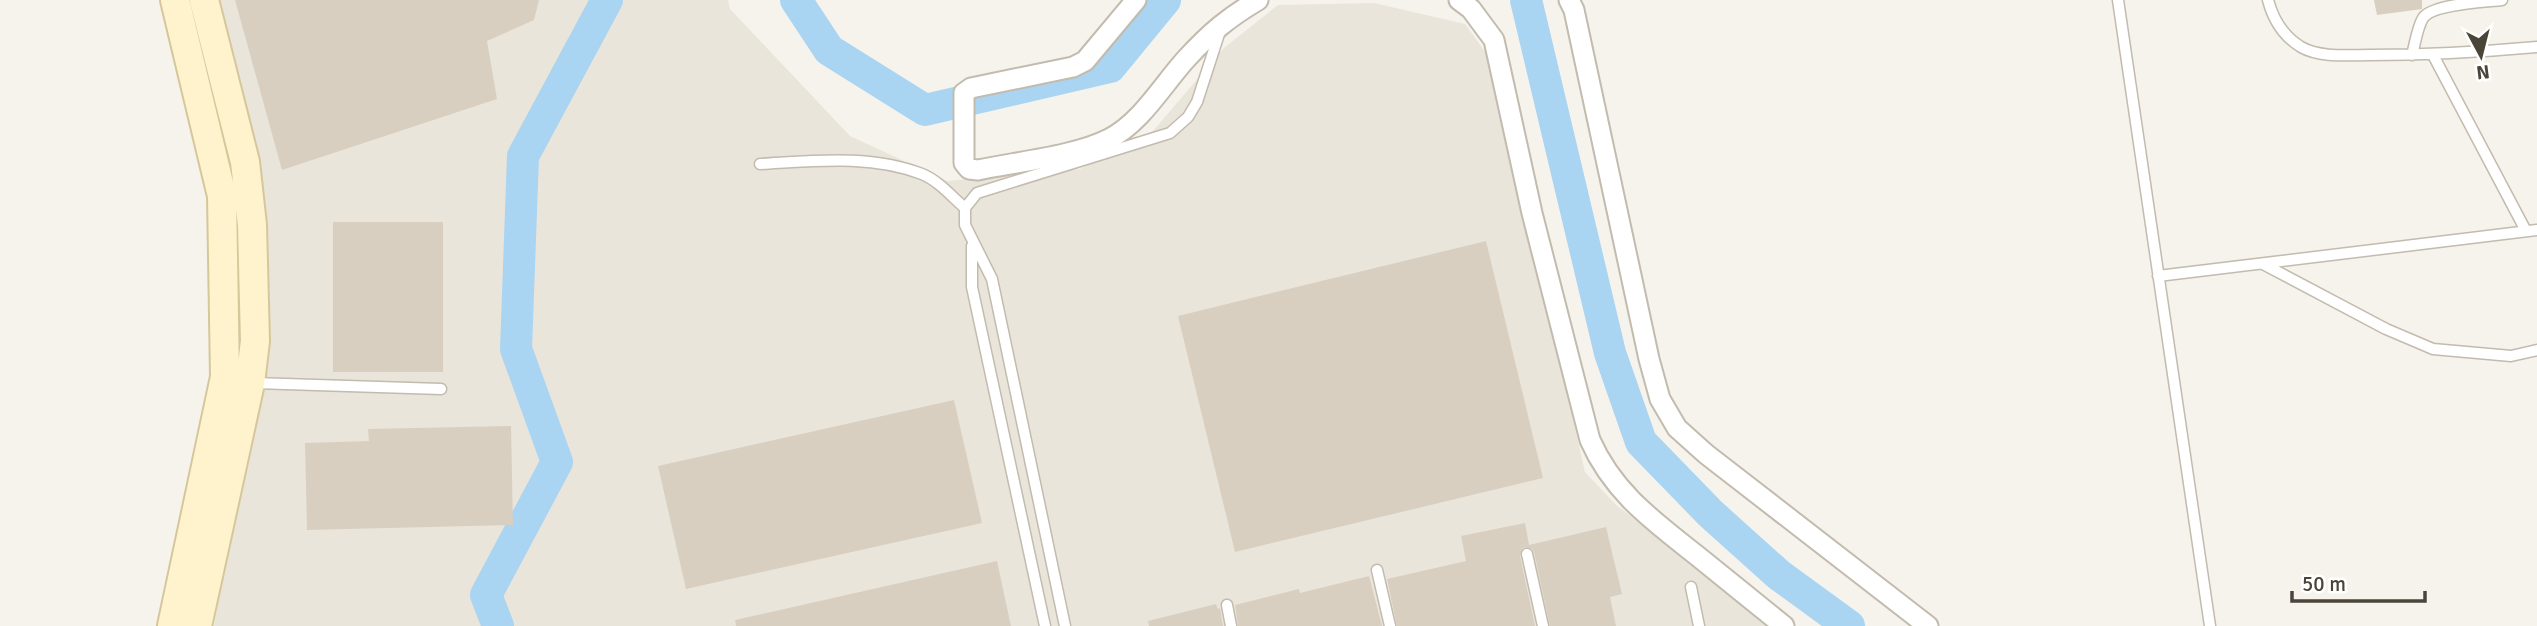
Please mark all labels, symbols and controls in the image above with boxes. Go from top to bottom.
north arrow [2446,21,2516,91]
text: N [2475,59,2491,85]
scale bar [2292,560,2425,604]
text: 50 m [2302,571,2346,597]

